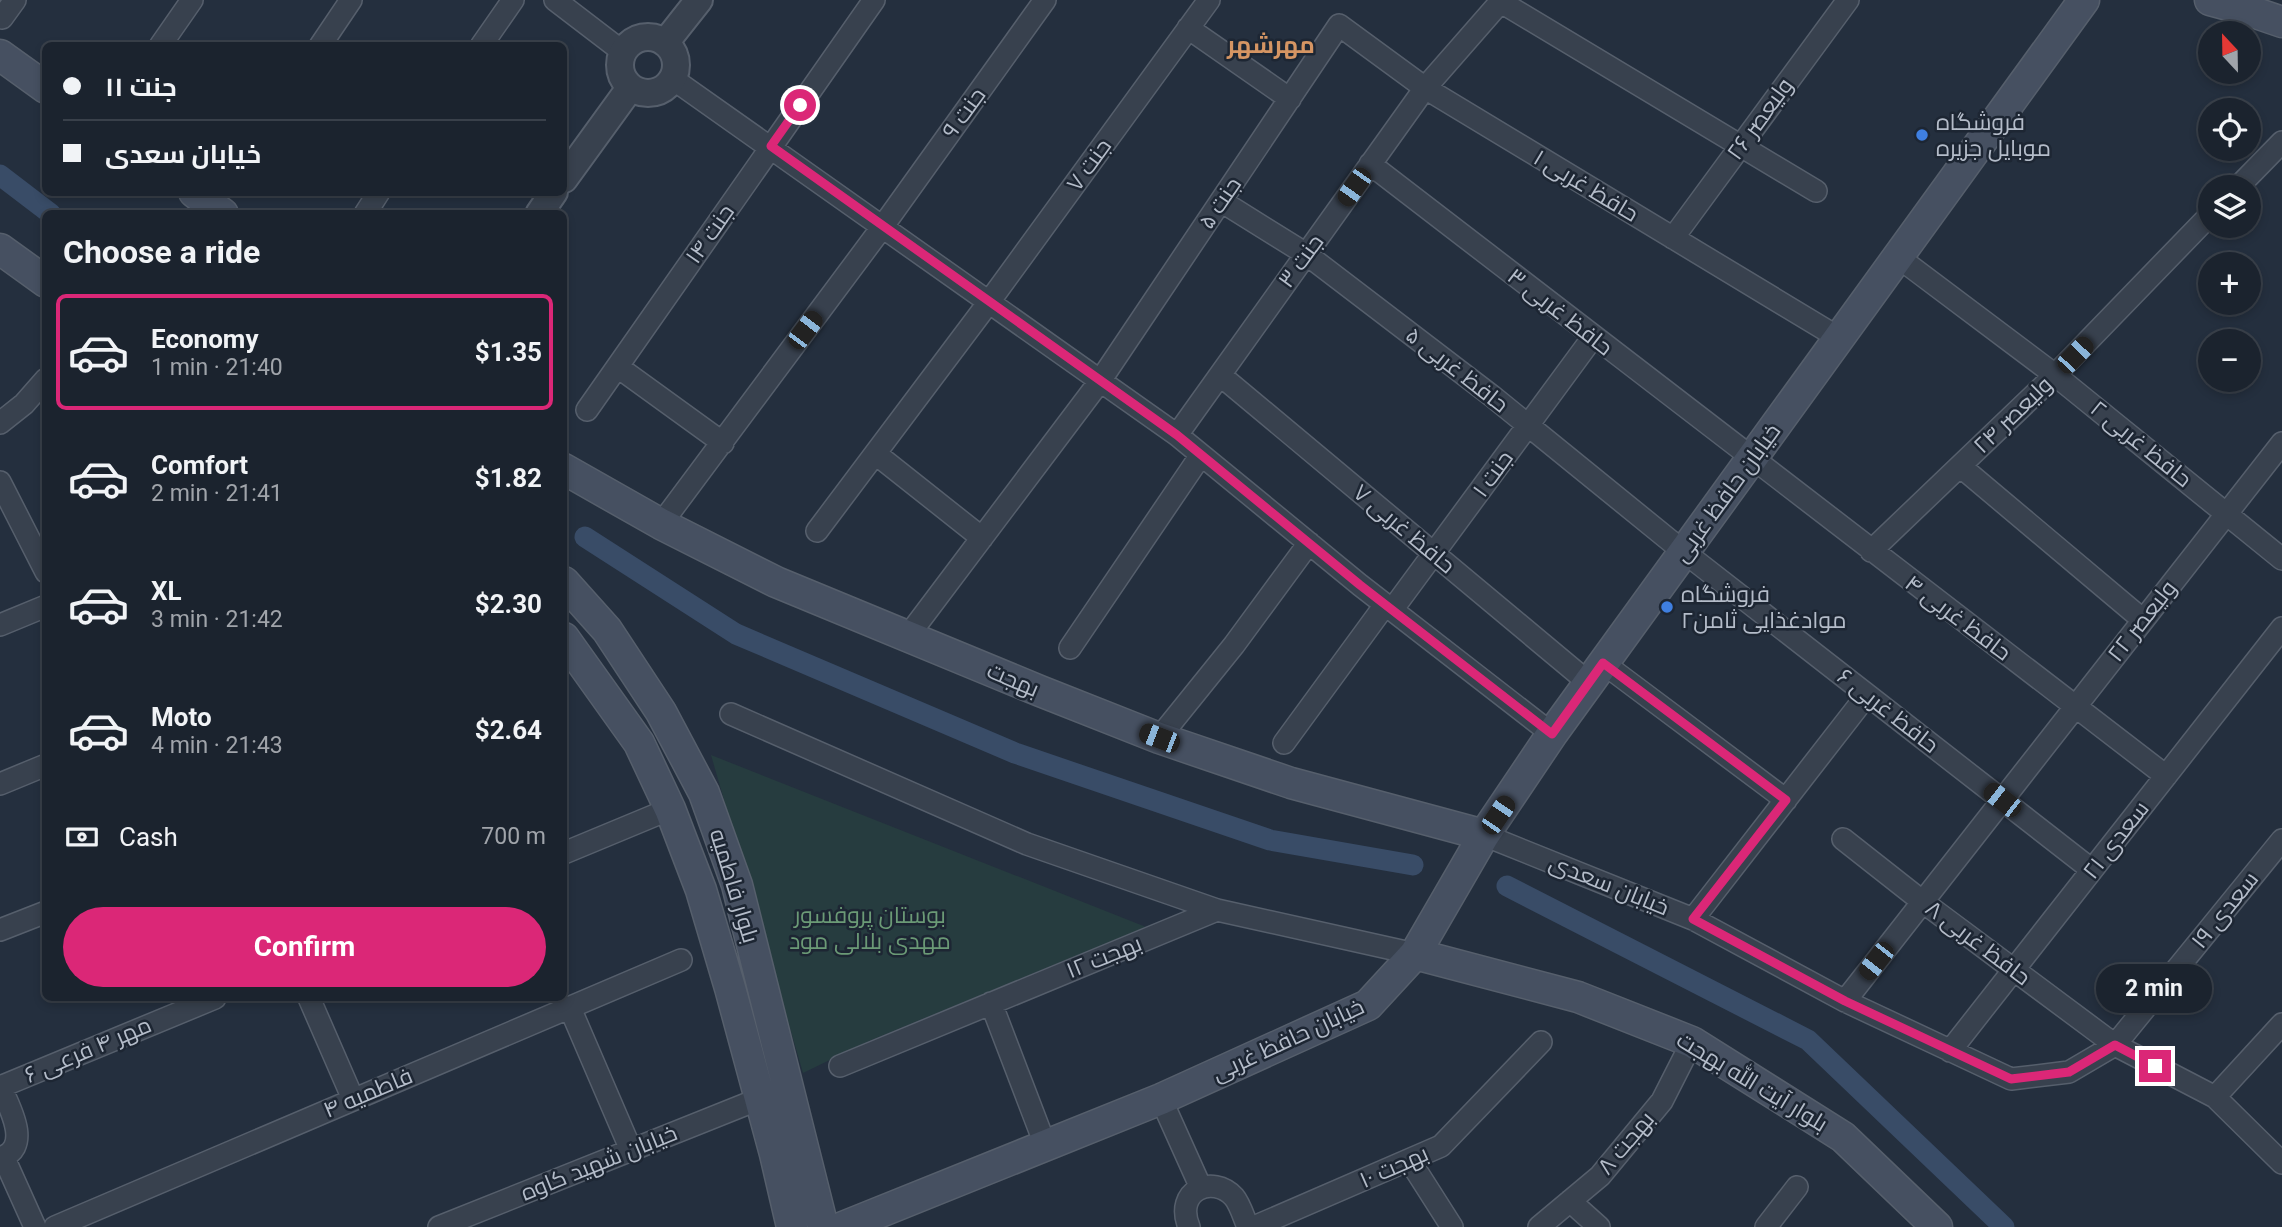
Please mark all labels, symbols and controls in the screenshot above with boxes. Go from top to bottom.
north arrow [2198,21,2261,84]
map controls [2198,21,2261,392]
district label: مهرشهر [1226,31,1315,59]
text: جنت ۱۱ [105,72,177,102]
street label: ولیعصر ۲۶ [1721,73,1799,165]
street label: جنت ۹ [937,82,991,144]
route start [784,89,816,121]
button: locate [2198,98,2261,161]
place label: فروشگاه موبایل جزیره [1936,109,2051,162]
marker: فروشگاه موبایل جزیره [1914,127,1930,143]
street label: جنت ۷ [1061,133,1117,197]
text: خیابان سعدی [105,139,261,169]
street label: حافظ غربی ۱ [1529,144,1643,228]
car [1334,164,1375,210]
street label: جنت ۵ [1193,172,1247,234]
button: layers [2198,175,2261,238]
street label: جنت ۱۴ [680,199,740,269]
street label: جنت ۳ [1273,229,1329,293]
text: Choose a ride [63,233,260,271]
button: + [2198,252,2261,315]
street label: حافظ غربی ۳ [1502,263,1618,361]
car [784,307,827,353]
icon: car [67,321,130,384]
street label: حافظ غربی ۵ [1400,322,1514,418]
text: Economy [151,324,258,354]
button: − [2198,329,2261,392]
car [2053,333,2098,377]
text: $1.35 [475,337,542,367]
text: 1 min · 21:40 [151,354,283,381]
street label: ولیعصر ۲۴ [1968,371,2058,459]
street label: حافظ غربی ۲ [2085,395,2197,493]
street label: خیابان حافظ غربی [1668,418,1786,568]
street label: جنت ۱ [1467,445,1519,503]
icon: car [67,447,130,510]
text: Comfort [151,450,248,480]
text: $1.82 [475,463,542,493]
street label: حافظ غربی ۷ [1348,479,1460,579]
text: 2 min · 21:41 [151,480,283,507]
street label: حافظ غربی ۴ [1900,569,2016,667]
icon: car [67,573,130,636]
street label: ولیعصر ۲۲ [2102,575,2182,667]
text: XL [151,576,182,606]
place label: فروشگاه موادغذایی ثامن۲ [1681,581,1847,634]
text: $2.30 [475,589,542,619]
marker: فروشگاه موادغذایی ثامن۲ [1659,599,1675,615]
text: 3 min · 21:42 [151,606,283,633]
street label: بهجت [983,657,1043,703]
street label: حافظ غربی ۶ [1832,663,1944,759]
icon: car [67,699,130,762]
text: Moto [151,702,212,732]
text: $2.64 [475,715,542,745]
car [1136,721,1183,755]
text: 4 min · 21:43 [151,732,283,759]
car [1979,779,2026,821]
car [1478,792,1519,838]
street label: سعدی ۲۱ [2077,796,2155,884]
icon: cash [63,818,101,856]
text: Cash [119,822,178,852]
text: 700 m [481,823,546,850]
street label: بلوار فاطمیه [704,826,764,946]
street label: خیابان سعدی [1545,849,1673,921]
street label: سعدی ۱۹ [2186,866,2264,954]
street label: حافظ غربی ۸ [1920,895,2036,991]
park label: بوستان پروفسور مهدی بلالی مود [789,902,951,955]
button: Confirm [63,907,546,987]
street label: بهجت ۱۲ [1062,930,1146,984]
car [1855,938,1898,984]
callout: 2 min [2097,964,2213,1014]
text: 2 min [2125,975,2183,1002]
street label: خیابان حافظ غربی [1208,993,1368,1087]
street label: مهر ۴ فرعی ۶ [21,1011,155,1089]
street label: بلوار آیت الله بهجت [1672,1025,1833,1138]
route end [2139,1050,2171,1082]
street label: فاطمیه ۴ [319,1062,417,1124]
street label: بهجت ۸ [1592,1106,1660,1180]
street label: خیابان شهید کاوه [517,1119,681,1207]
street label: بهجت ۱۰ [1355,1140,1433,1194]

